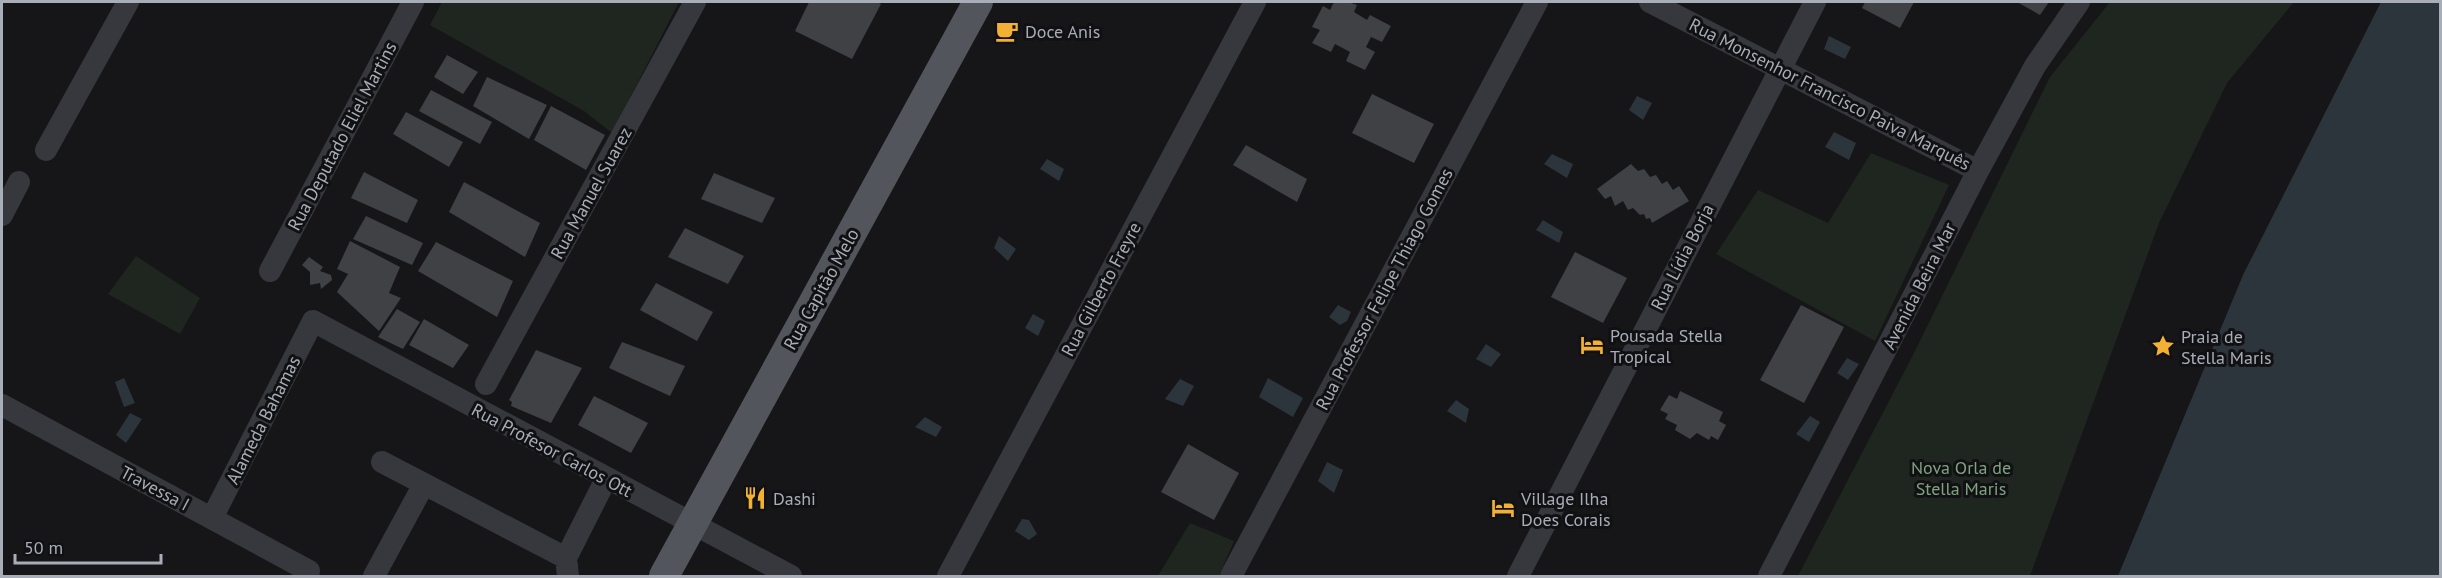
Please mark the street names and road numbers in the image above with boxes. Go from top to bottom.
street label: Rua Monsenhor Francisco Paiva Marquês [1686,13,1974,175]
street label: Rua Deputado Eliel Martins [282,38,402,234]
street label: Rua Manuel Suarez [545,123,637,263]
street label: Rua Professor Felipe Thiago Gomes [1310,164,1458,414]
street label: Rua Lídia Borja [1645,200,1719,314]
street label: Rua Gilberto Freyre [1056,218,1146,360]
street label: Avenida Beira Mar [1877,219,1961,353]
street label: Rua Capitão Melo [778,224,864,354]
street label: Alameda Bahamas [221,352,305,488]
street label: Rua Profesor Carlos Ott [468,398,636,502]
street label: Travessa I [117,460,193,516]

